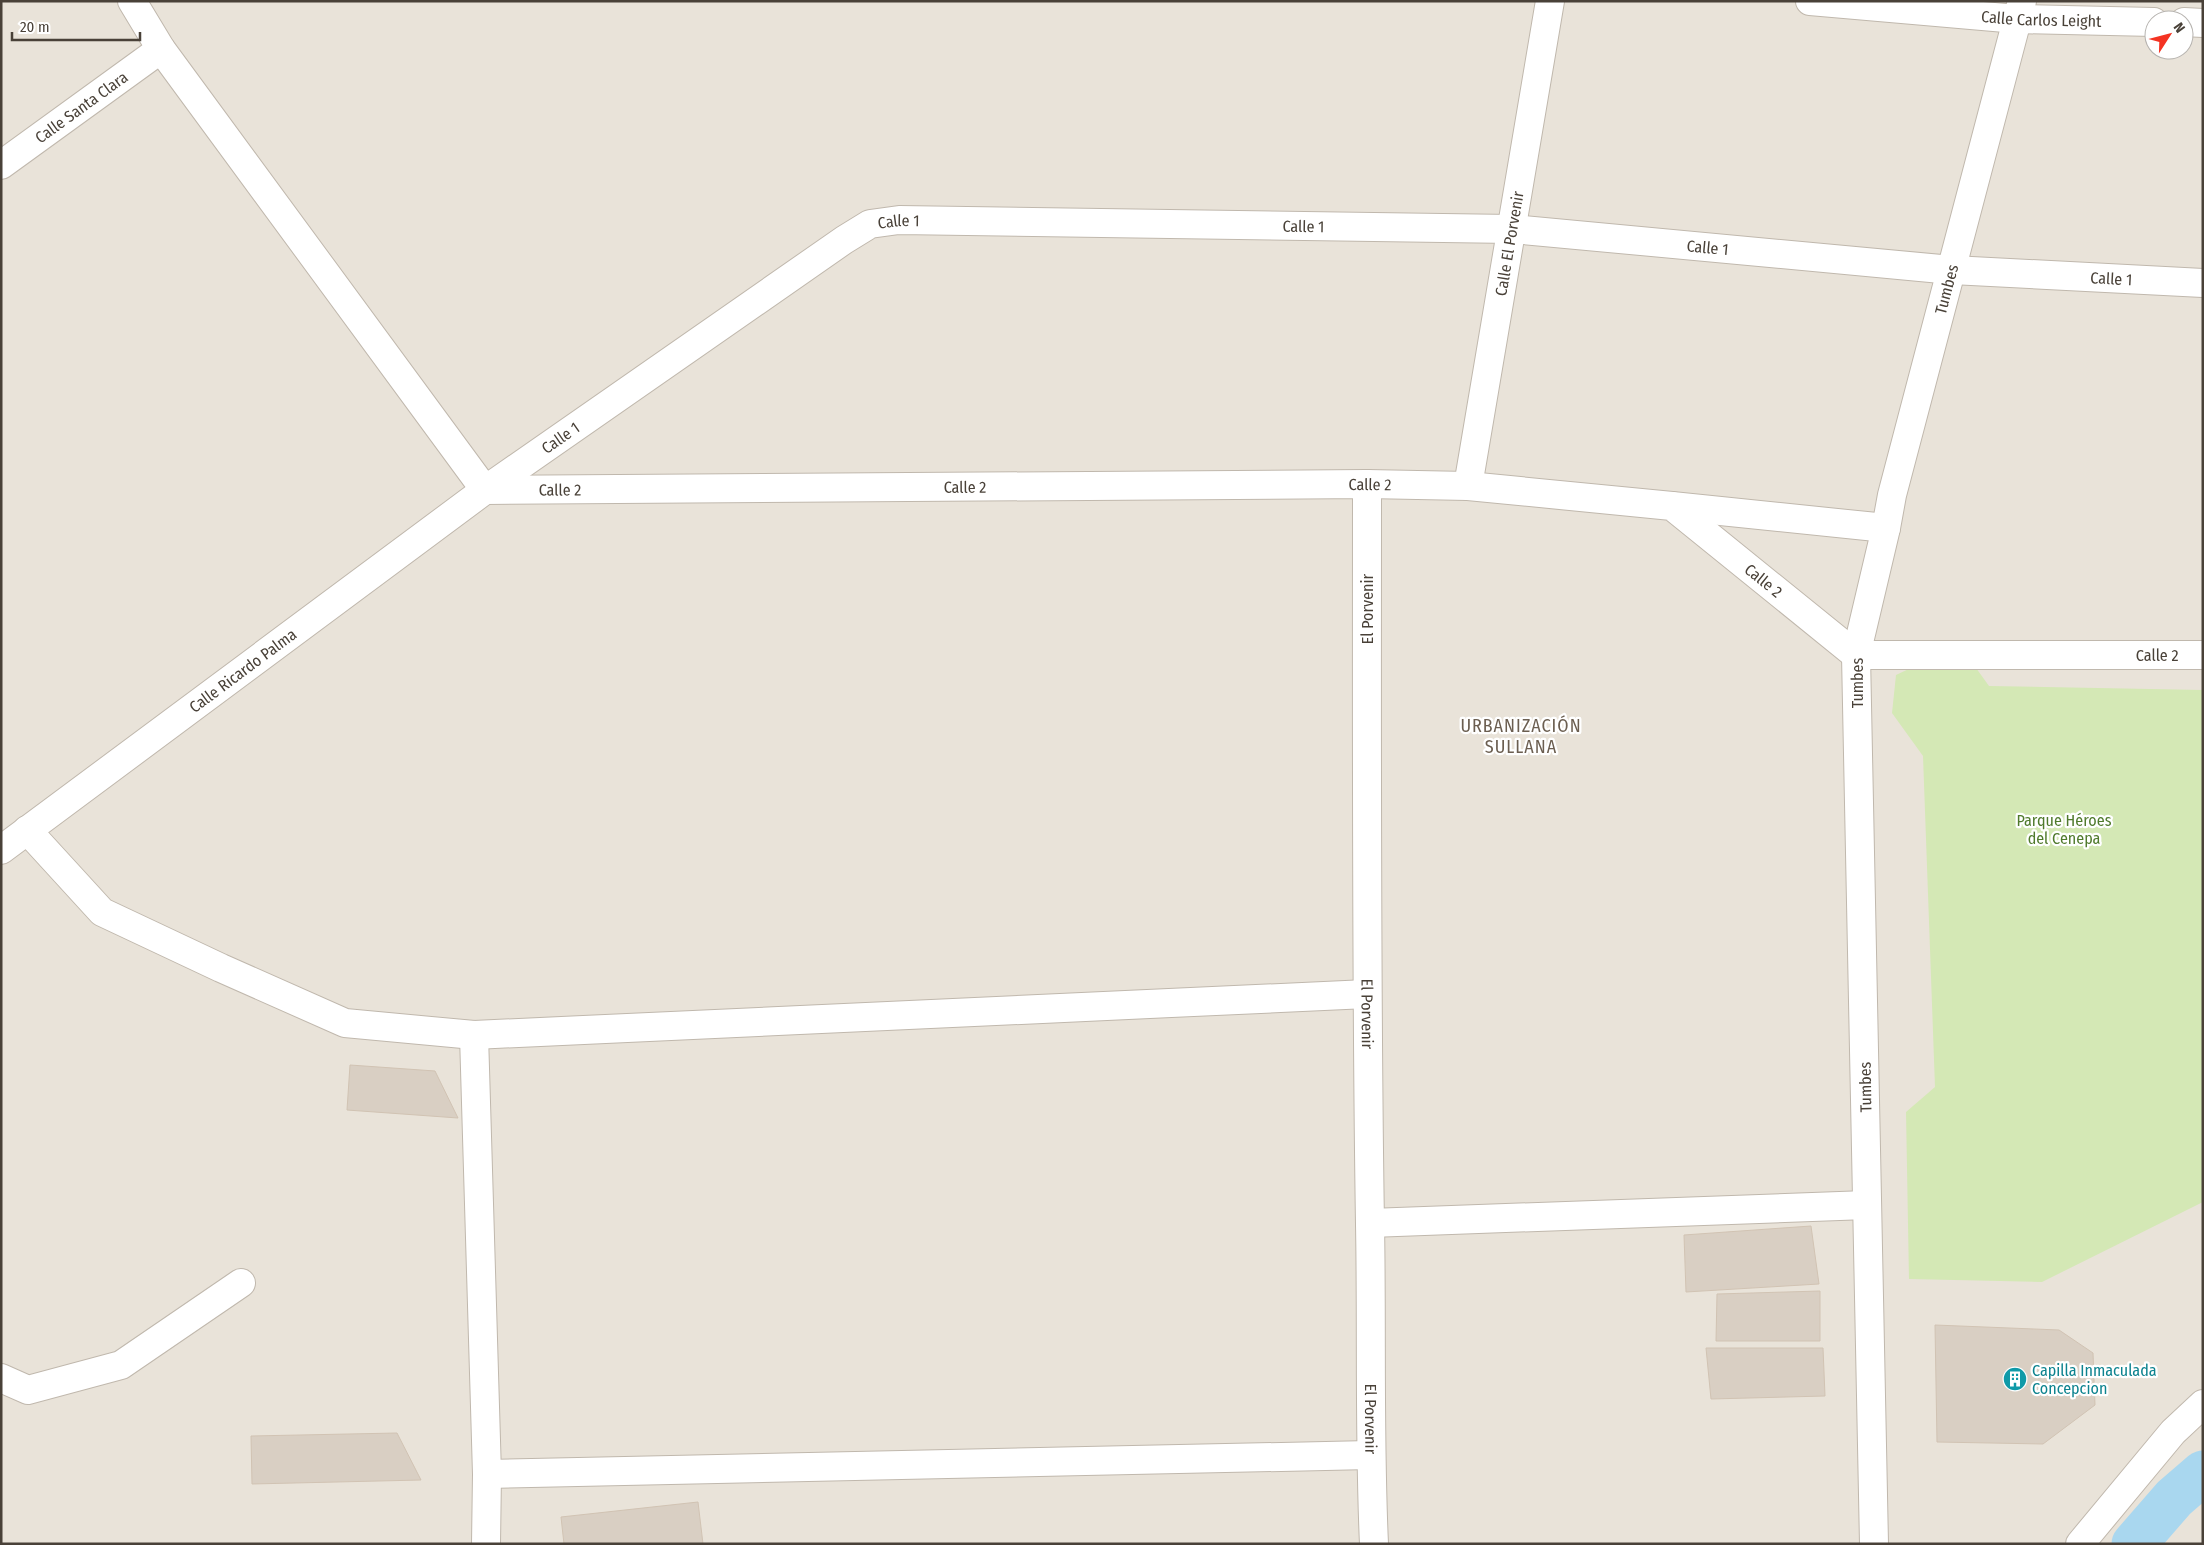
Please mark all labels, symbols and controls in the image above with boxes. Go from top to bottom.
street label: Calle Carlos Leight [1980,7,2102,31]
scale bar [12,10,140,42]
north arrow [2144,10,2194,60]
text: 20 m [20,18,50,36]
text: N [2170,19,2188,36]
street label: Calle Santa Clara [32,67,132,147]
street label: Calle El Porvenir [1491,189,1528,297]
street label: Calle 1 [877,211,920,233]
street label: Calle 1 [1282,217,1325,236]
street label: Calle 1 [1686,236,1729,259]
street label: Tumbes [1931,262,1962,316]
street label: Calle 1 [2090,268,2133,289]
street label: Calle 1 [538,418,583,458]
street label: Calle 2 [1349,475,1392,494]
street label: Calle 2 [944,478,986,497]
street label: Calle 2 [539,480,581,500]
street label: Calle 2 [1741,560,1786,601]
street label: El Porvenir [1358,573,1377,644]
street label: Calle Ricardo Palma [186,625,300,717]
street label: Calle 2 [2136,646,2179,665]
street label: Tumbes [1848,657,1867,708]
district label: URBANIZACIÓN SULLANA [1460,715,1582,758]
park label: Parque Héroes del Cenepa [2016,811,2112,848]
street label: El Porvenir [1357,979,1377,1050]
street label: Tumbes [1856,1061,1875,1113]
place label: Capilla Inmaculada Concepcion [2032,1361,2157,1398]
building icon: Capilla Inmaculada Concepcion [2002,1366,2028,1392]
street label: El Porvenir [1361,1384,1380,1455]

